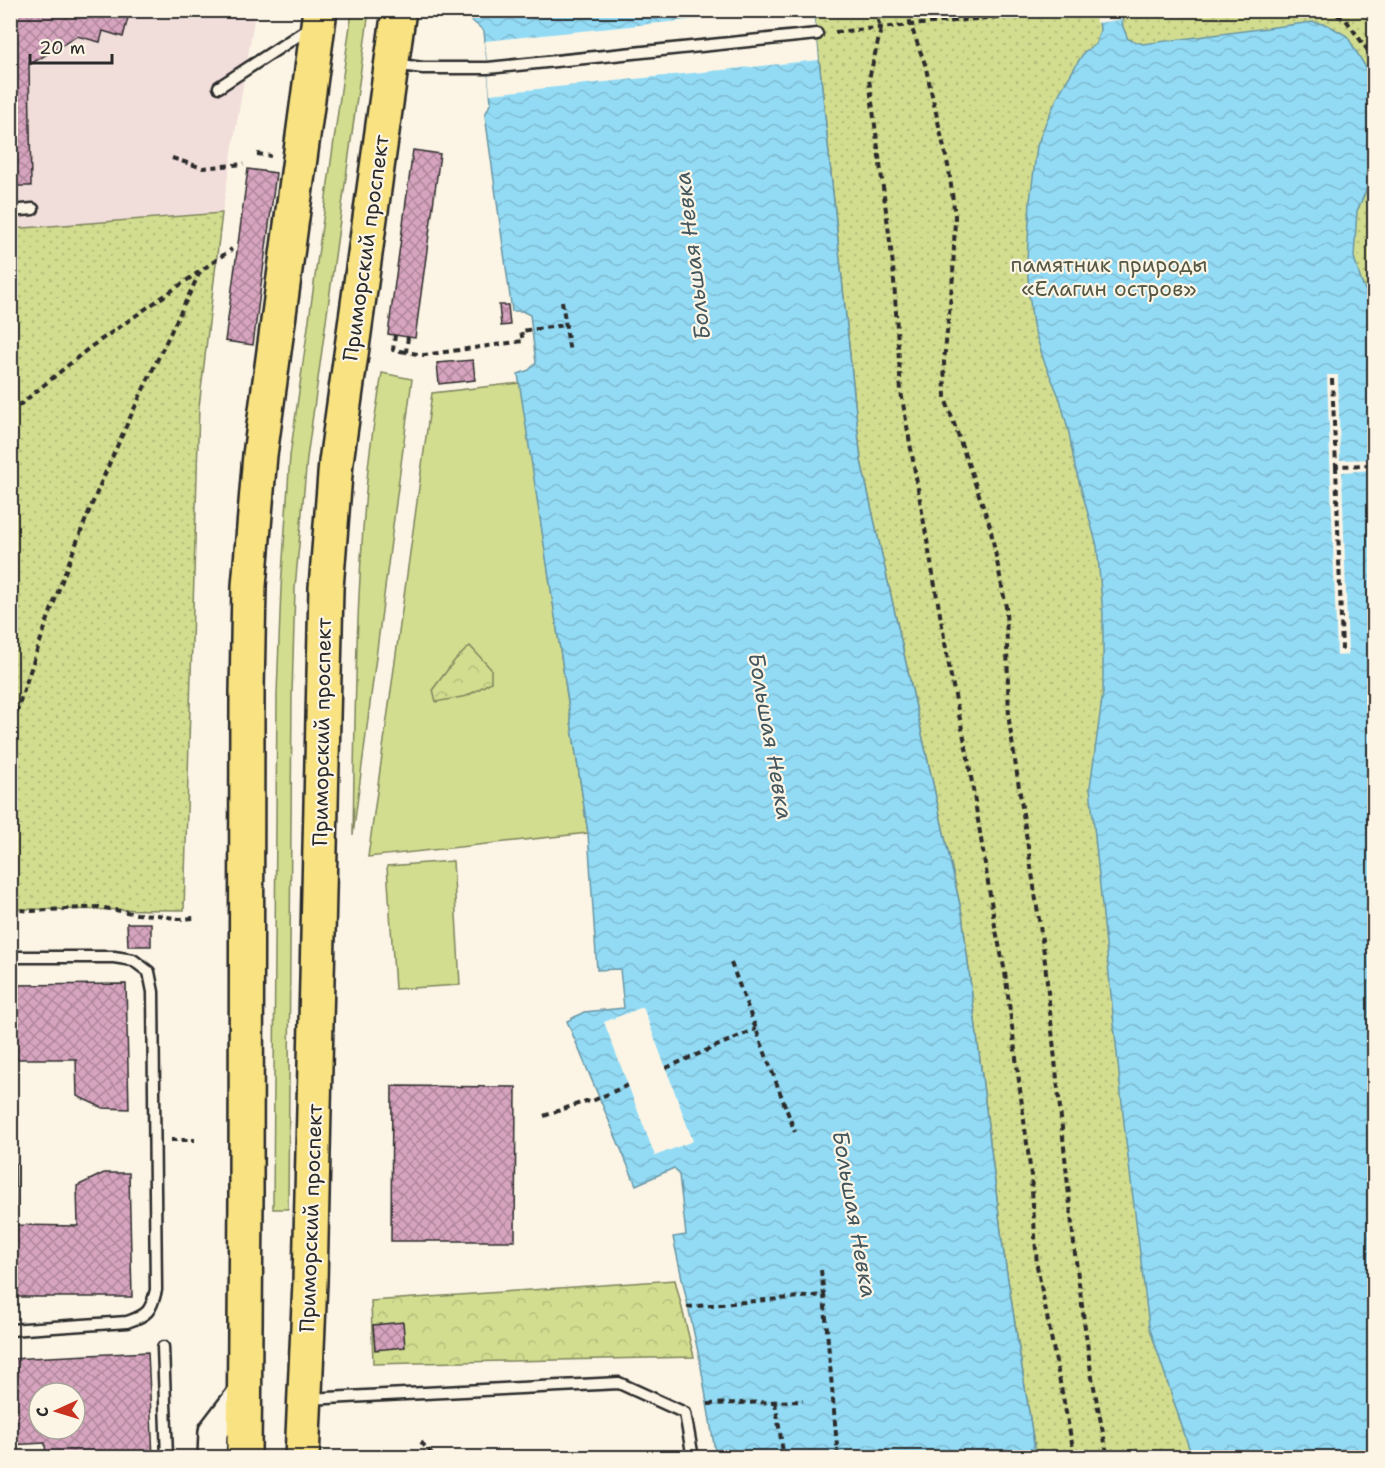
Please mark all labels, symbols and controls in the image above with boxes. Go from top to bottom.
scale bar [30,27,112,65]
text: 20 m [39,36,85,60]
street label: Приморский проспект [336,133,396,363]
water label: Большая Невка [668,170,717,342]
park label: памятник природы «Елагин остров» [1010,251,1208,303]
street label: Приморский проспект [306,617,338,846]
water label: Большая Невка [742,650,799,822]
street label: Приморский проспект [293,1103,329,1333]
water label: Большая Невка [826,1128,883,1300]
north arrow [27,1381,87,1441]
text: С [32,1406,53,1418]

